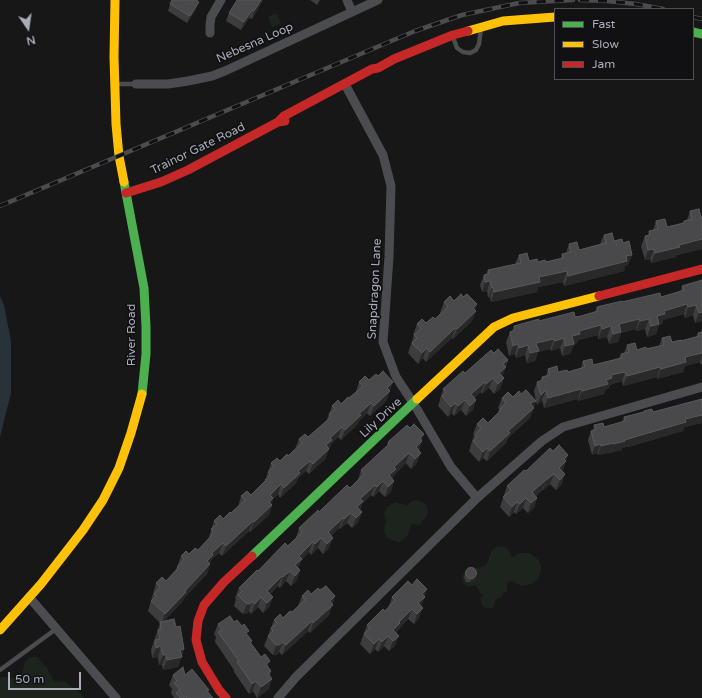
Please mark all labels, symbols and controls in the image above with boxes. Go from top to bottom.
north arrow [8,8,48,48]
legend [554,8,694,80]
text: Fast [592,17,615,31]
street label: Nebesna Loop [214,20,296,66]
text: N [25,33,37,48]
text: Slow [592,37,619,51]
text: Jam [592,57,615,71]
street label: Trainor Gate Road [148,120,248,178]
street label: Snapdragon Lane [365,238,385,340]
street label: River Road [125,304,139,366]
street label: Lily Drive [357,395,405,441]
scale bar [10,664,83,690]
text: 50 m [15,672,44,686]

